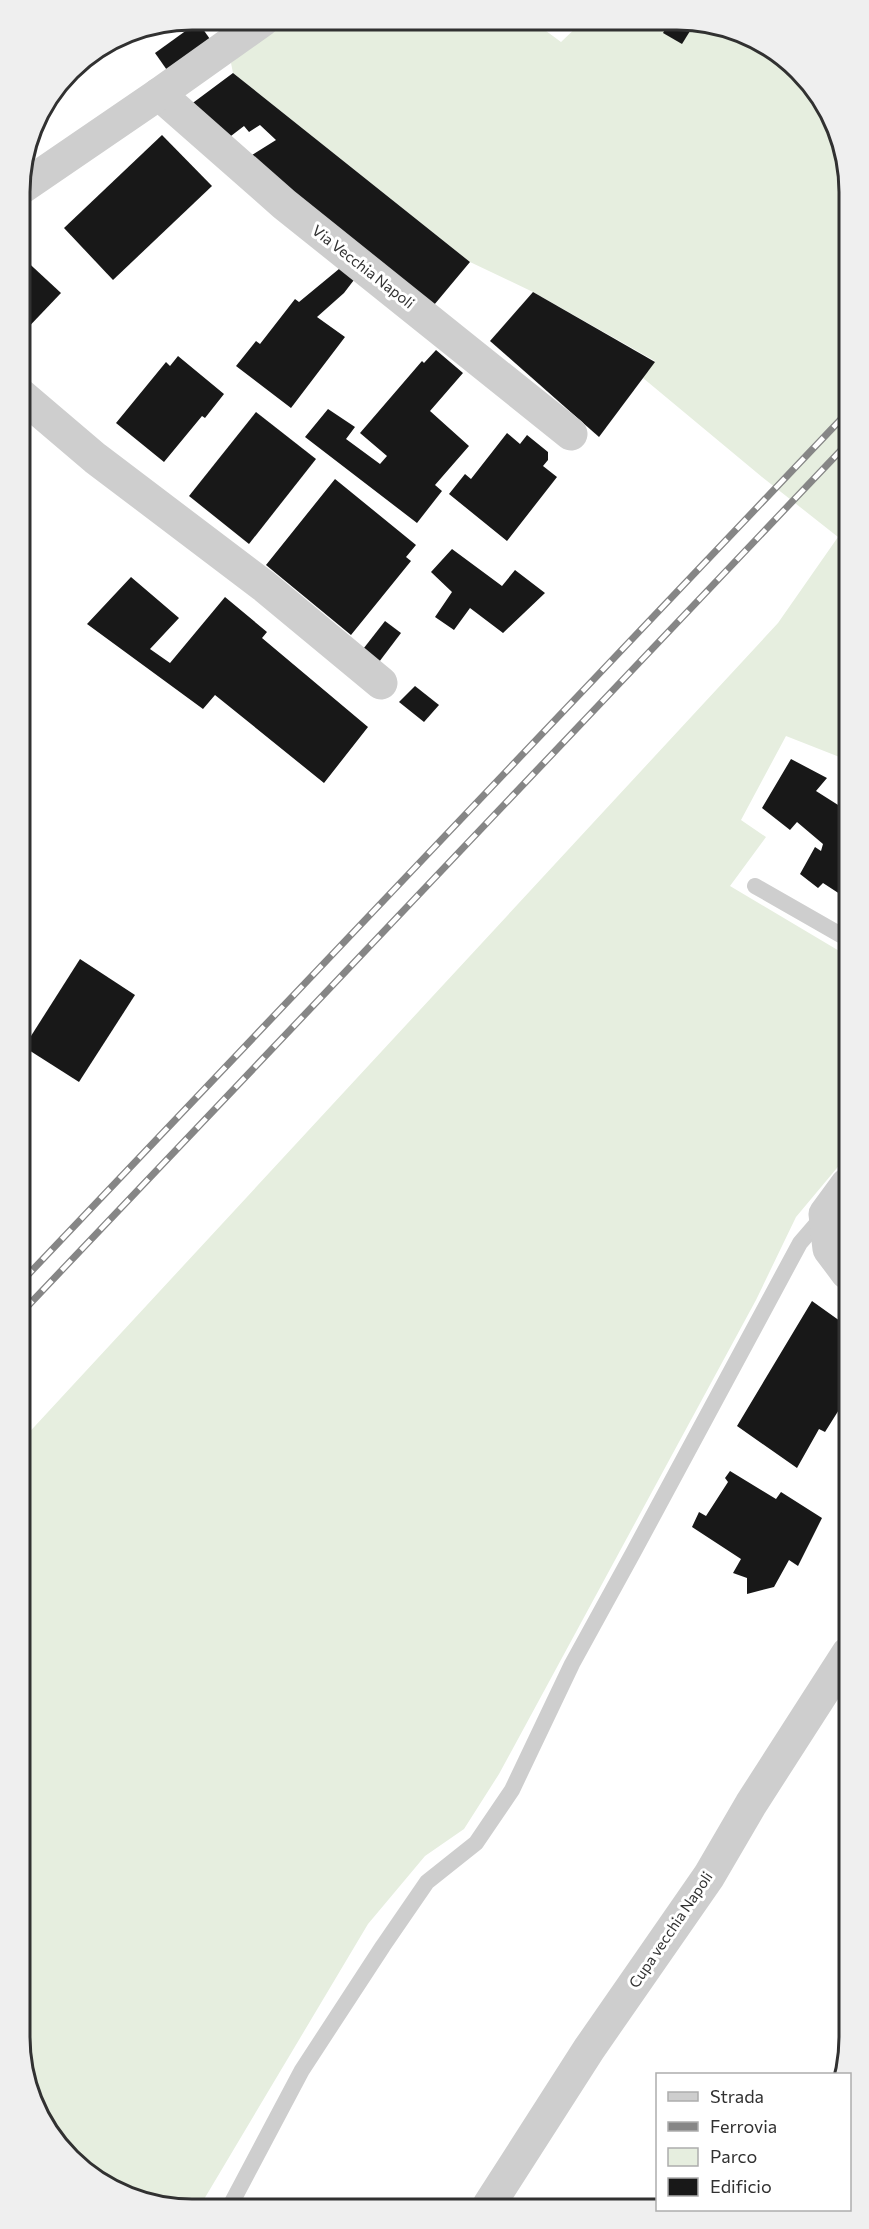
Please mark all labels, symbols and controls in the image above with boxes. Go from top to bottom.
street label: Via Vecchia Napoli [309,221,418,312]
street label: Cupa vecchia Napoli [625,1868,716,1991]
legend [656,2073,851,2211]
text: Strada [710,2085,764,2107]
text: Ferrovia [710,2115,777,2137]
text: Parco [710,2145,757,2167]
text: Edificio [710,2175,772,2197]

